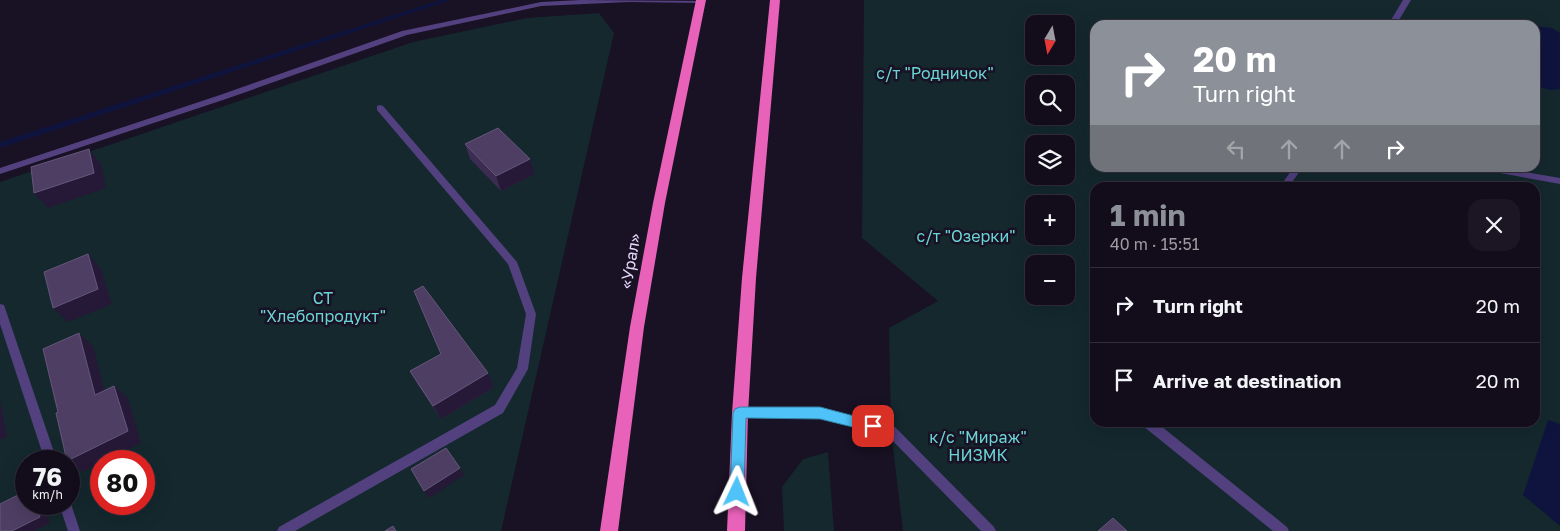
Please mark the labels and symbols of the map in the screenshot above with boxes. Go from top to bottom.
north arrow [1025,15,1075,65]
park label: с/т "Родничок" [876,63,994,83]
park label: с/т "Озерки" [916,226,1016,246]
street label: «Урал» [615,232,645,290]
park label: СТ "Хлебопродукт" [260,288,386,326]
pin [852,405,894,447]
park label: к/с "Мираж" НИЗМК [929,427,1027,465]
speed limit sign: 80 [90,450,155,515]
position arrow [710,465,762,517]

